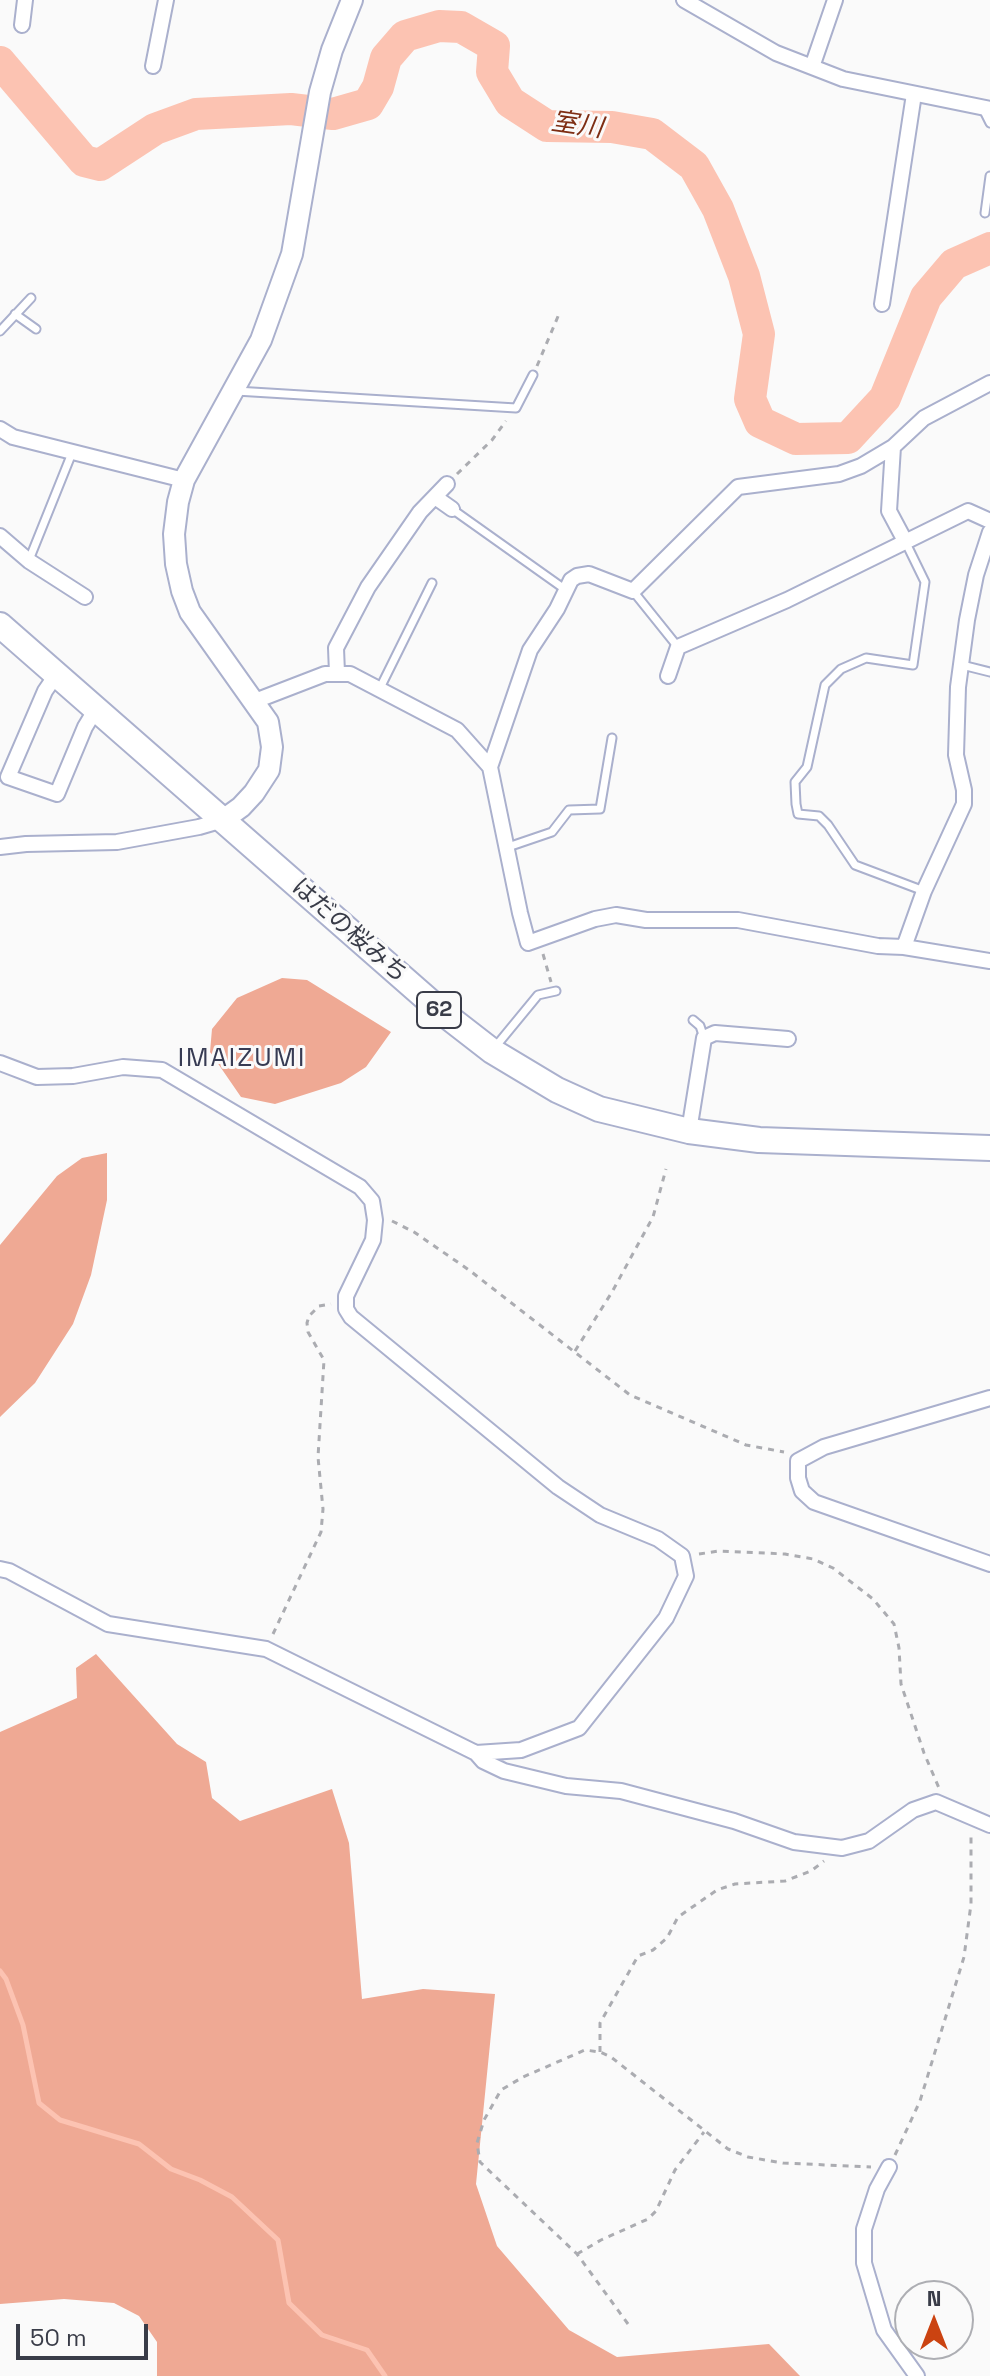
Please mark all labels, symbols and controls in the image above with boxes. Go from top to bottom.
water label: 室川 [549,107,605,145]
street label: はだの桜みち [285,873,413,989]
road number: 62 [417,992,461,1028]
district label: IMAIZUMI [178,1043,306,1075]
north arrow [894,2280,974,2360]
text: N [927,2284,941,2312]
scale bar [20,2308,152,2358]
text: 50 m [30,2322,87,2353]

